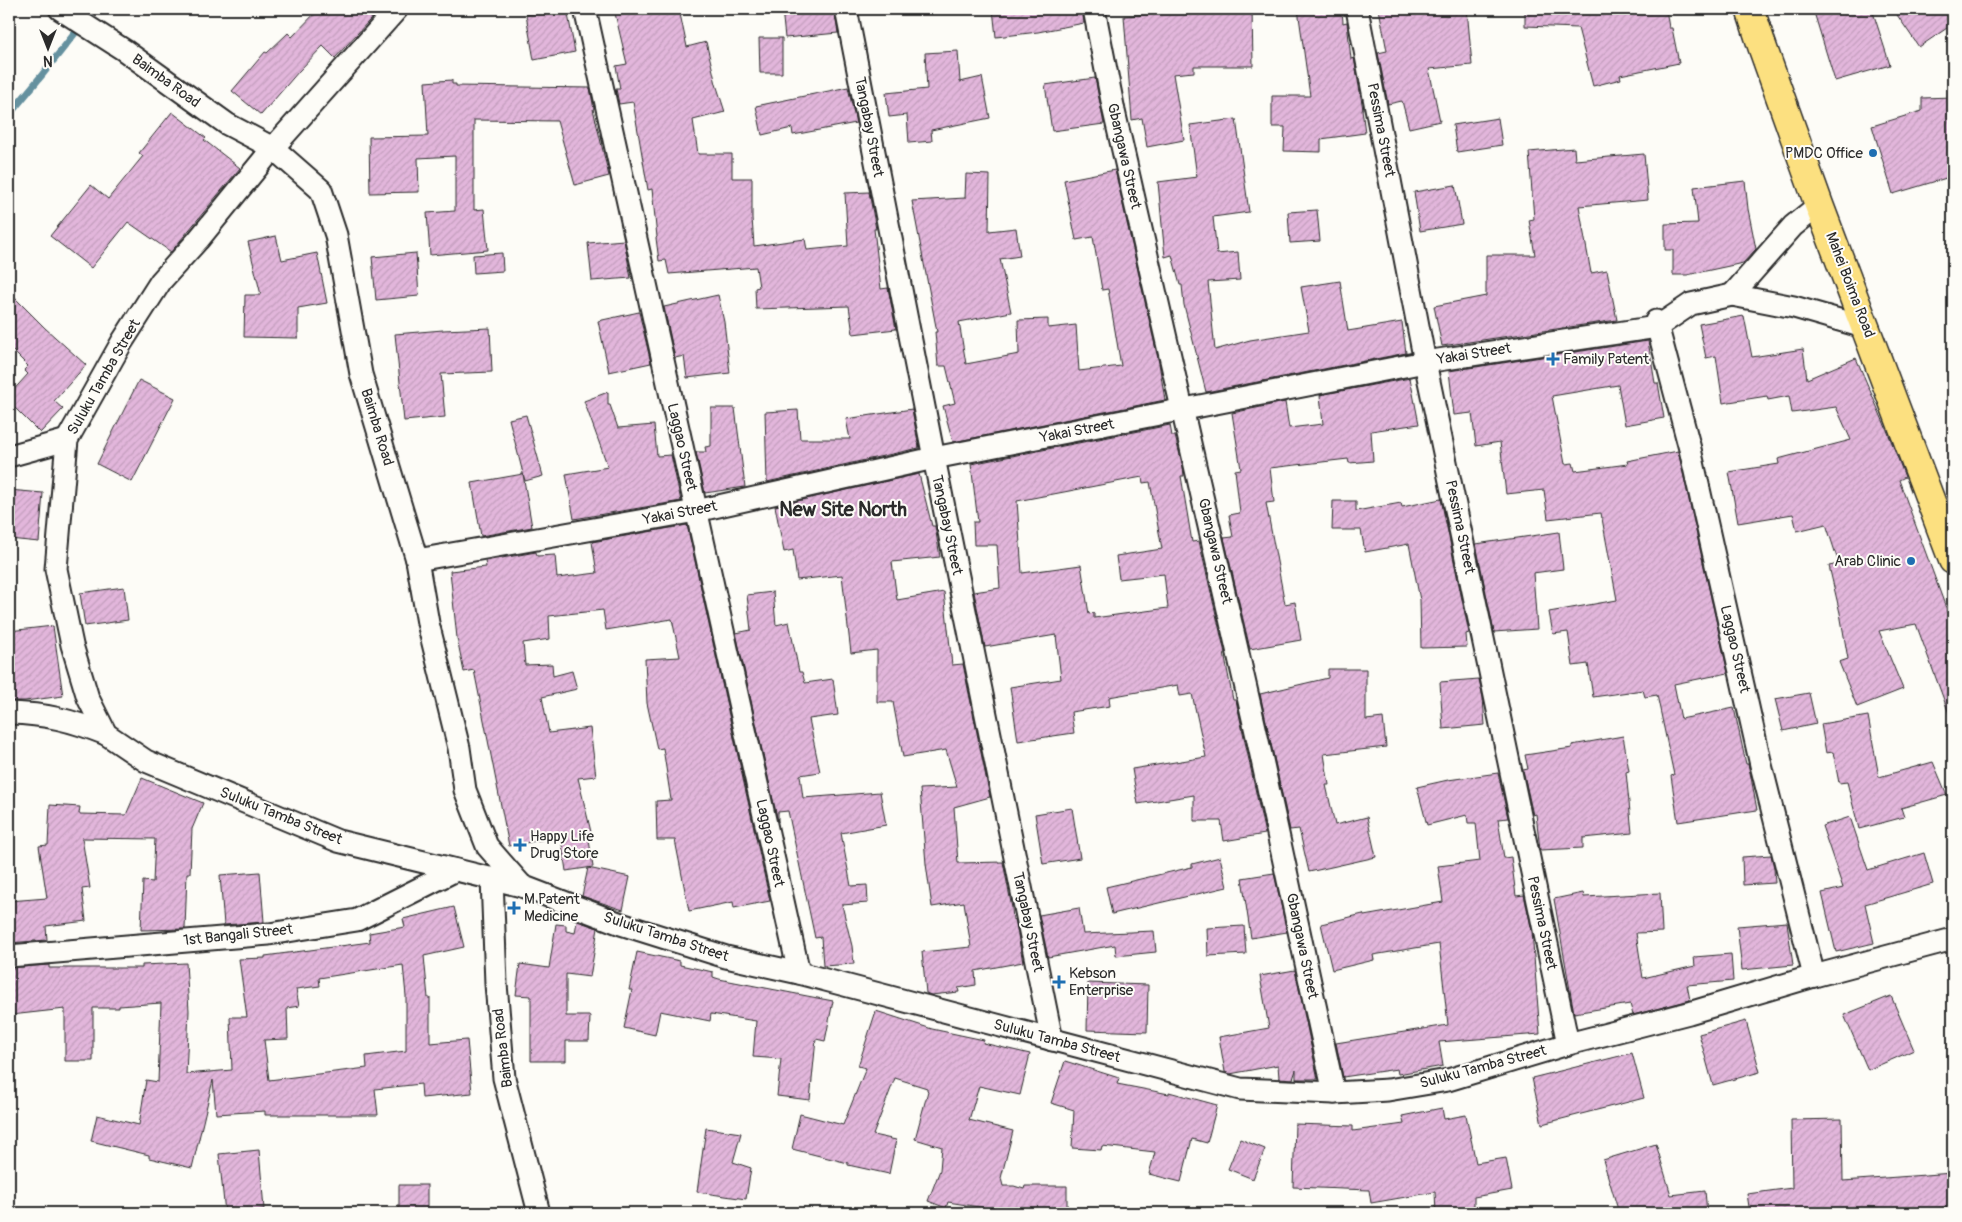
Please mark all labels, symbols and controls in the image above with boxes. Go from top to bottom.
north arrow [22,22,72,72]
street label: Baimba Road [128,50,204,112]
text: N [43,52,53,69]
street label: Tangabay Street [850,75,888,180]
street label: Pessima Street [1363,81,1400,180]
street label: Gbangawa Street [1103,101,1146,212]
place label: PMDC Office [1785,144,1864,163]
marker: PMDC Office [1867,147,1879,159]
street label: Mahei Boima Road [1821,229,1879,341]
street label: Suluku Tamba Street [63,315,145,438]
street label: Yakai Street [1435,339,1513,369]
place label: Family Patent [1563,350,1650,369]
marker: Family Patent [1547,353,1559,365]
street label: Baimba Road [356,386,398,468]
street label: Laggao Street [663,401,702,494]
street label: Yakai Street [1037,414,1117,448]
street label: Tangabay Street [927,473,967,578]
street label: Pessima Street [1441,478,1479,577]
street label: Yakai Street [640,496,720,530]
street label: Gbangawa Street [1194,496,1237,607]
district label: New Site North [779,497,907,522]
place label: Arab Clinic [1834,552,1901,571]
marker: Arab Clinic [1905,555,1917,567]
street label: Laggao Street [1716,603,1755,696]
street label: Suluku Tamba Street [217,783,346,850]
street label: Laggao Street [751,797,789,890]
place label: Happy Life Drug Store [530,827,599,863]
marker: Happy Life Drug Store [514,839,526,851]
street label: Tangabay Street [1008,870,1048,975]
street label: Pessima Street [1523,874,1561,973]
place label: M Patent Medicine [524,890,581,926]
street label: Gbangawa Street [1281,891,1323,1002]
marker: M Patent Medicine [508,902,520,914]
street label: Suluku Tamba Street [601,908,732,966]
street label: 1st Bangali Street [182,920,295,950]
place label: Kebson Enterprise [1069,964,1134,1000]
marker: Kebson Enterprise [1053,976,1065,988]
street label: Baimba Road [489,1007,517,1089]
street label: Suluku Tamba Street [992,1015,1123,1067]
street label: Suluku Tamba Street [1418,1041,1549,1093]

